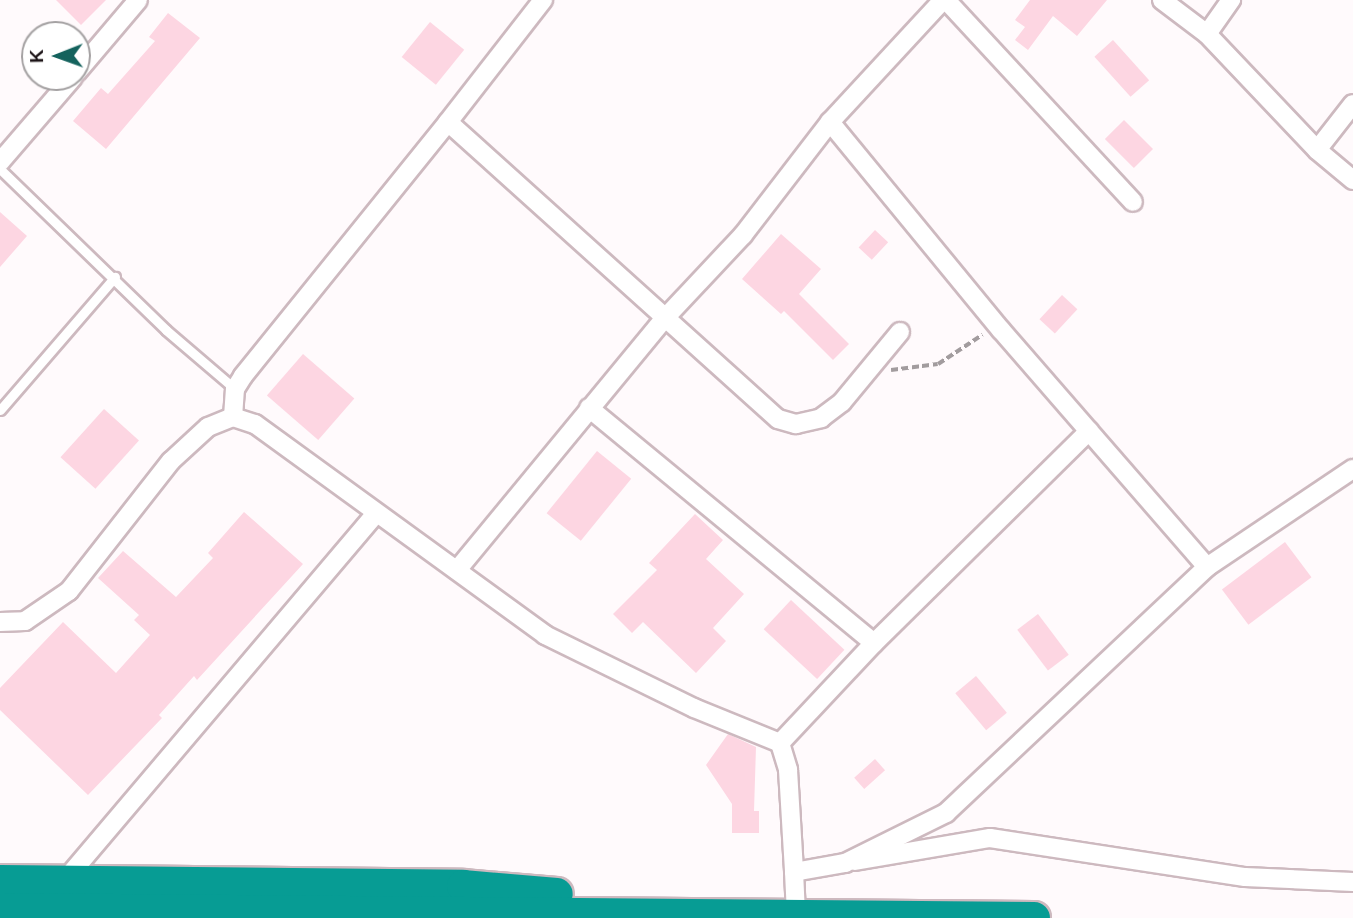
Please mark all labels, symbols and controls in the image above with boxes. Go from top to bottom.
north arrow [21,21,91,91]
text: K [26,49,47,63]

